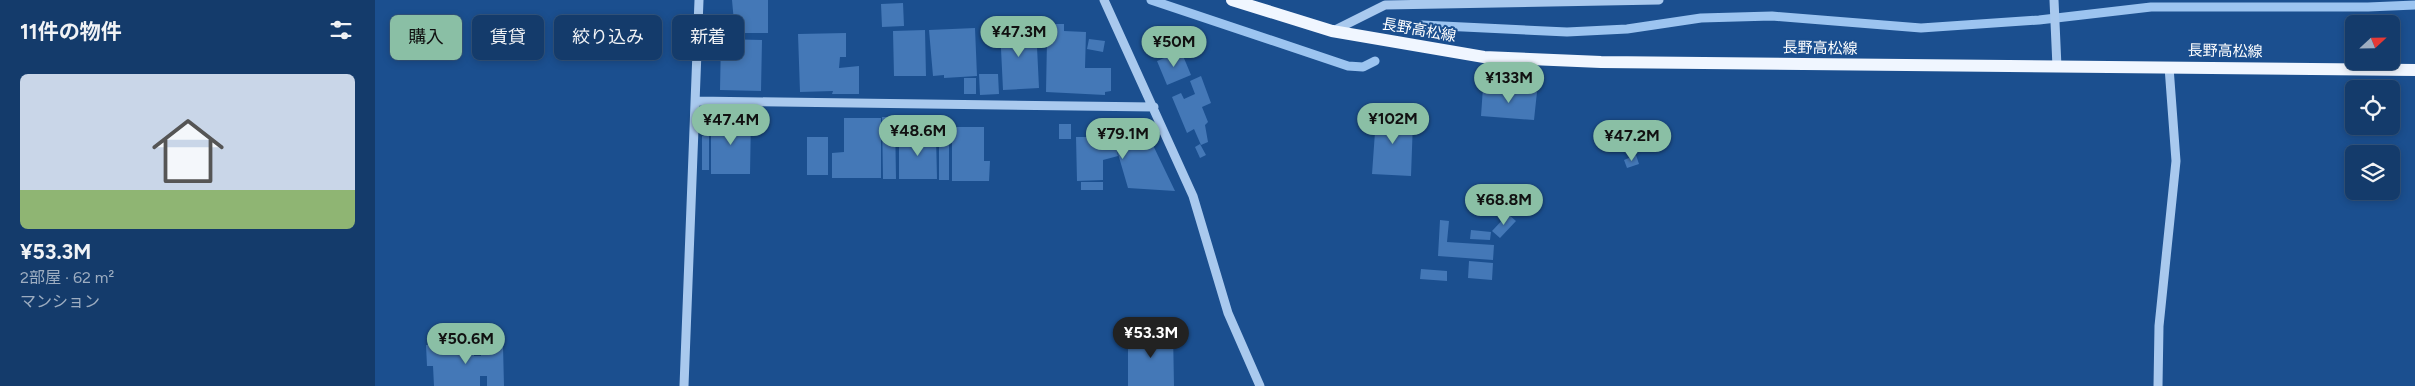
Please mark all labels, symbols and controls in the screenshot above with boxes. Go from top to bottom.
chip: 購入 [390,15,462,60]
chip: 賃貸 [472,15,544,60]
chip: 絞り込み [554,15,662,60]
chip: 新着 [672,15,744,60]
pin: ¥47.3M [978,15,1060,58]
street label: 長野高松線 [1380,15,1458,45]
north arrow [2345,15,2400,70]
map controls [2345,15,2400,200]
icon: filters [327,16,355,44]
text: 11件の物件 [20,19,122,44]
text: ¥47.3M [991,22,1047,41]
pin: ¥50M [1144,26,1204,68]
text: ¥50M [1153,32,1195,51]
street label: 長野高松線 [1782,38,1858,58]
street label: 長野高松線 [2187,41,2263,61]
pin: ¥133M [1474,62,1544,104]
text: ¥133M [1485,68,1533,87]
button: locate [2345,80,2400,135]
pin: ¥102M [1358,102,1428,145]
pin: ¥47.4M [690,104,772,146]
icon: home [143,106,233,196]
text: ¥102M [1368,109,1418,128]
text: ¥47.4M [703,110,759,129]
pin: ¥48.6M [877,114,959,157]
pin: ¥79.1M [1082,118,1164,160]
pin: ¥47.2M [1591,120,1673,162]
text: ¥48.6M [890,121,946,140]
text: ¥79.1M [1097,124,1149,143]
text: ¥47.2M [1604,126,1660,145]
button: layers [2345,145,2400,200]
pin: ¥68.8M [1463,184,1545,226]
text: ¥68.8M [1476,190,1532,209]
text: ¥53.3M [20,239,91,264]
text: 2部屋 · 62 m² [20,268,114,287]
text: マンション [20,292,100,311]
pin: ¥53.3M [1110,316,1192,359]
pin: ¥50.6M [425,322,507,365]
text: ¥53.3M [1124,323,1178,342]
text: ¥50.6M [438,329,494,348]

